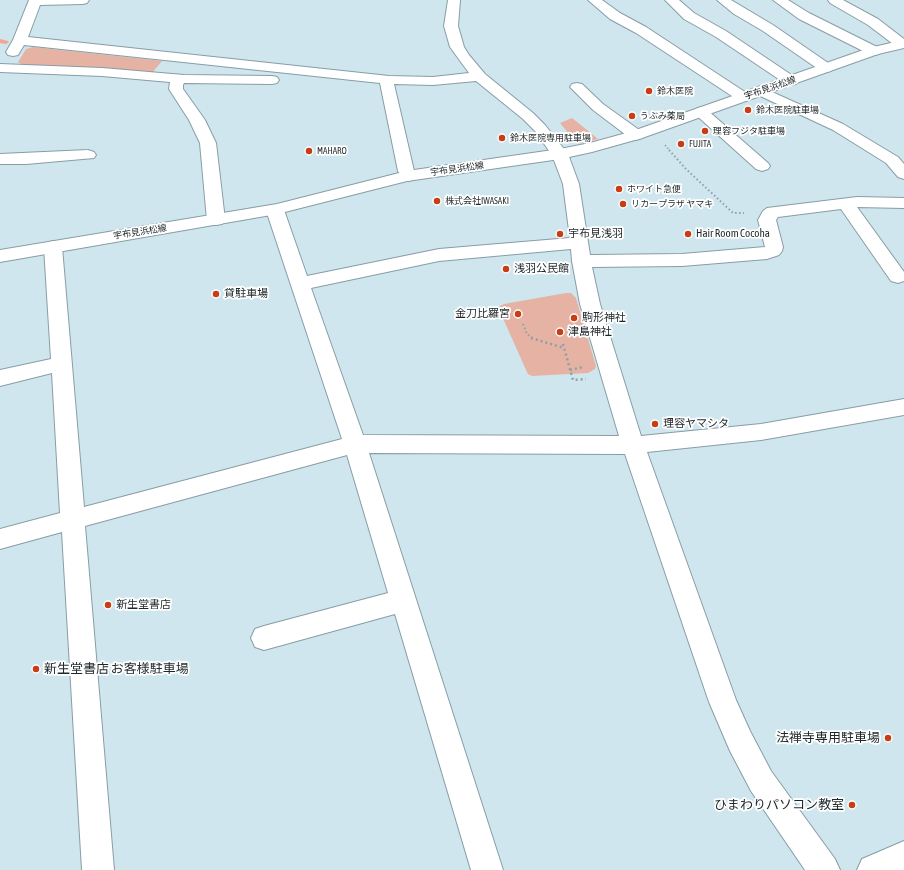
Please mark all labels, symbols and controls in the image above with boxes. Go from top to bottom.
street label: 宇布見浜松線 [743,74,797,102]
marker: 鈴木医院 [644,86,654,96]
place label: 鈴木医院 [657,86,693,96]
marker: 鈴木医院駐車場 [743,105,753,115]
place label: 鈴木医院駐車場 [756,105,819,115]
marker: うぶみ薬局 [627,111,637,121]
place label: うぶみ薬局 [640,111,685,121]
marker: 理容フジタ駐車場 [700,126,710,136]
place label: 理容フジタ駐車場 [713,126,785,136]
marker: 鈴木医院専用駐車場 [497,133,507,143]
place label: 鈴木医院専用駐車場 [510,133,591,143]
marker: FUJITA [676,139,686,149]
place label: FUJITA [689,139,711,149]
marker: MAHARO [304,146,314,156]
place label: MAHARO [317,146,347,156]
street label: 宇布見浜松線 [430,160,484,178]
marker: ホワイト急便 [614,184,624,194]
place label: ホワイト急便 [627,184,681,194]
marker: 株式会社IWASAKI [432,196,442,206]
place label: 株式会社IWASAKI [445,196,509,206]
marker: リカープラザ ヤマキ [618,199,628,209]
place label: リカープラザ ヤマキ [631,199,713,209]
street label: 宇布見浜松線 [112,222,168,242]
place label: 宇布見浅羽 [568,227,623,241]
place label: Hair Room Cocoha [696,227,770,241]
marker: 宇布見浅羽 [555,229,565,239]
marker: Hair Room Cocoha [683,229,693,239]
place label: 浅羽公民館 [514,262,569,276]
marker: 浅羽公民館 [501,264,511,274]
place label: 貸駐車場 [224,287,268,301]
marker: 貸駐車場 [211,289,221,299]
place label: 金刀比羅宮 [455,307,510,321]
marker: 金刀比羅宮 [513,309,523,319]
place label: 駒形神社 [582,311,626,325]
marker: 駒形神社 [569,313,579,323]
place label: 津島神社 [568,325,612,339]
marker: 津島神社 [555,327,565,337]
place label: 理容ヤマシタ [663,417,729,431]
marker: 理容ヤマシタ [650,419,660,429]
place label: 新生堂書店 [116,598,171,612]
marker: 新生堂書店 [103,600,113,610]
place label: 新生堂書店 お客様駐車場 [44,661,189,677]
marker: 新生堂書店 お客様駐車場 [31,664,41,674]
place label: 法禅寺専用駐車場 [776,730,880,746]
marker: 法禅寺専用駐車場 [883,733,893,743]
place label: ひまわりパソコン教室 [714,797,844,813]
marker: ひまわりパソコン教室 [847,800,857,810]

